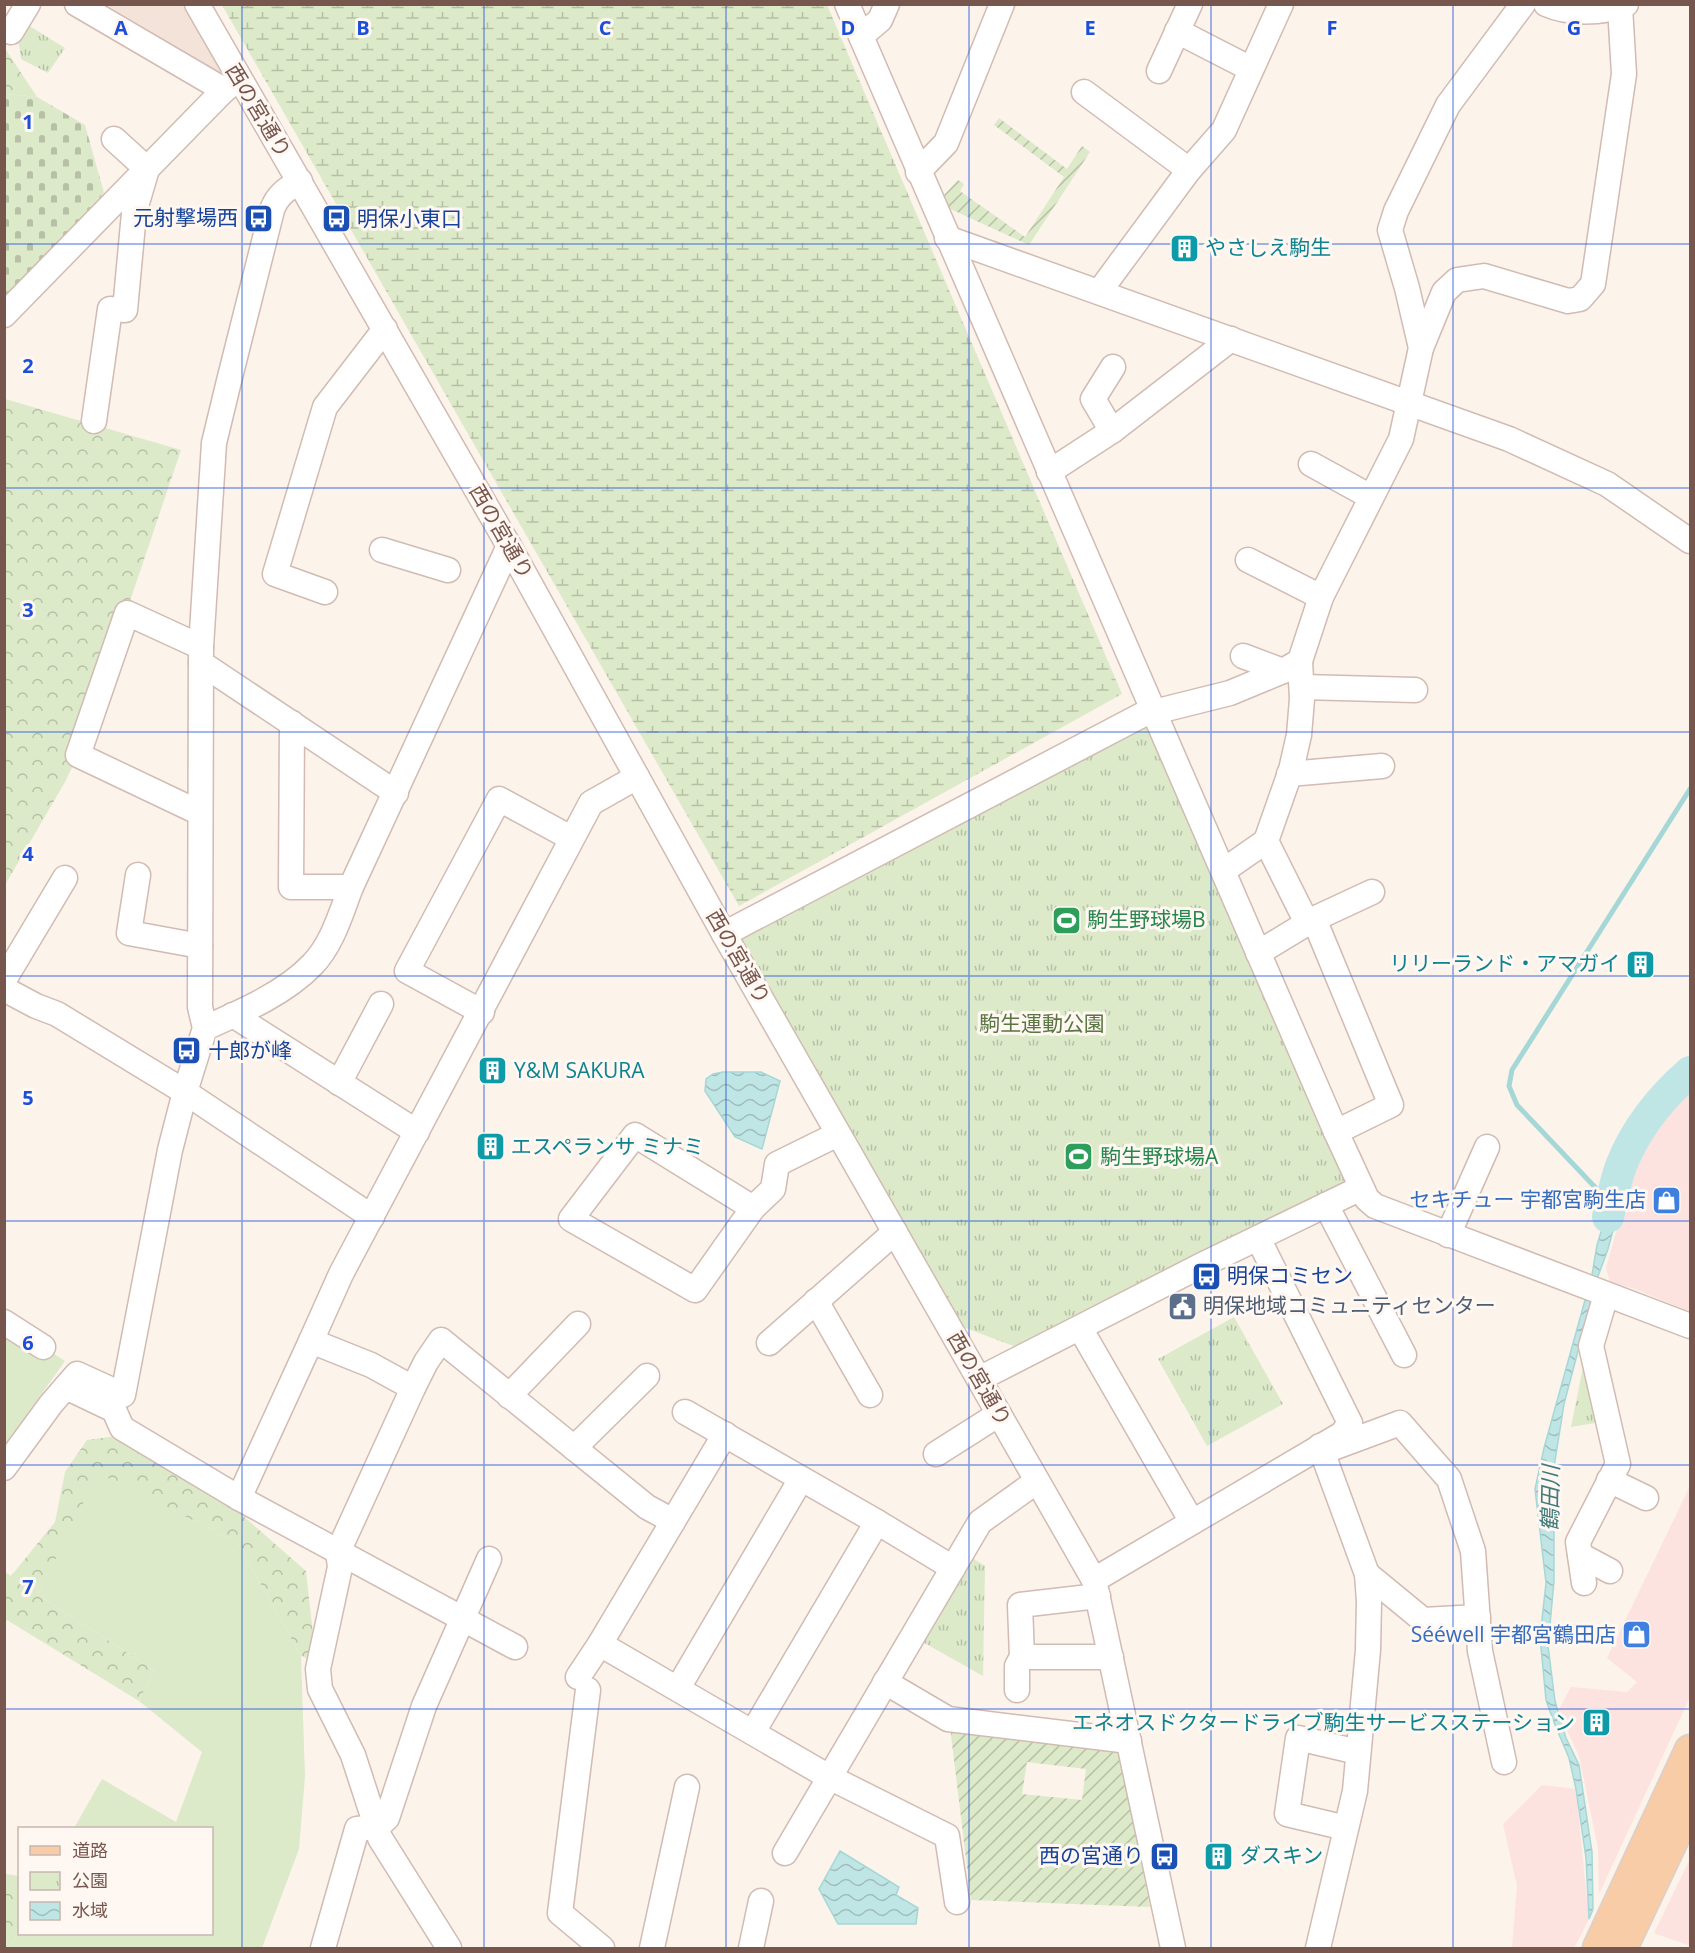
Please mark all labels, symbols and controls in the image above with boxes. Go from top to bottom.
text: A [114,14,128,41]
text: B [356,14,370,41]
text: C [599,14,612,41]
text: D [841,14,855,41]
text: E [1084,14,1096,41]
text: F [1327,14,1337,41]
text: G [1567,14,1581,41]
street label: 西の宮通り [220,58,298,163]
text: 1 [22,108,34,135]
bus stop icon: 元射撃場西 [243,202,275,234]
place label: 元射撃場西 [133,203,238,231]
bus stop icon: 明保小東口 [320,203,352,235]
place label: 明保小東口 [357,204,462,232]
building icon: やさしえ駒生 [1168,232,1200,264]
place label: やさしえ駒生 [1205,233,1331,261]
text: 2 [22,352,34,379]
street label: 西の宮通り [463,479,540,584]
text: 3 [22,596,34,623]
text: 4 [22,840,34,867]
street label: 西の宮通り [700,904,777,1009]
sports icon: 駒生野球場B [1050,904,1082,936]
place label: 駒生野球場B [1087,905,1206,933]
building icon: リリーランド・アマガイ [1625,948,1657,980]
place label: リリーランド・アマガイ [1389,949,1620,977]
park label: 駒生運動公園 [979,1009,1105,1037]
bus stop icon: 十郎が峰 [171,1035,203,1067]
place label: 十郎が峰 [208,1036,292,1064]
building icon: Y&M SAKURA [477,1055,509,1087]
place label: Y&M SAKURA [514,1056,645,1084]
text: 5 [22,1084,34,1111]
building icon: エスペランサ ミナミ [474,1131,506,1163]
place label: エスペランサ ミナミ [511,1132,704,1160]
sports icon: 駒生野球場A [1063,1141,1095,1173]
place label: 駒生野球場A [1100,1142,1219,1170]
shop icon: セキチュー 宇都宮駒生店 [1651,1184,1683,1216]
place label: セキチュー 宇都宮駒生店 [1410,1185,1646,1213]
bus stop icon: 明保コミセン [1190,1260,1222,1292]
place label: 明保コミセン [1227,1261,1353,1289]
public building icon: 明保地域コミュニティセンター [1166,1290,1198,1322]
place label: 明保地域コミュニティセンター [1203,1291,1496,1319]
street label: 西の宮通り [941,1326,1018,1431]
text: 6 [22,1329,34,1356]
water label: 鶴田川 [1533,1463,1565,1531]
text: 7 [22,1573,34,1600]
shop icon: Sééwell 宇都宮鶴田店 [1621,1619,1653,1651]
place label: Sééwell 宇都宮鶴田店 [1411,1620,1616,1648]
building icon: エネオスドクタードライブ駒生サービスステーション [1580,1707,1612,1739]
place label: エネオスドクタードライブ駒生サービスステーション [1072,1708,1575,1736]
legend [18,1827,213,1935]
text: 道路 [72,1838,108,1862]
bus stop icon: 西の宮通り [1149,1840,1181,1872]
building icon: ダスキン [1203,1840,1235,1872]
place label: 西の宮通り [1039,1841,1144,1869]
place label: ダスキン [1240,1841,1323,1869]
text: 公園 [72,1868,108,1892]
text: 水域 [72,1898,108,1922]

